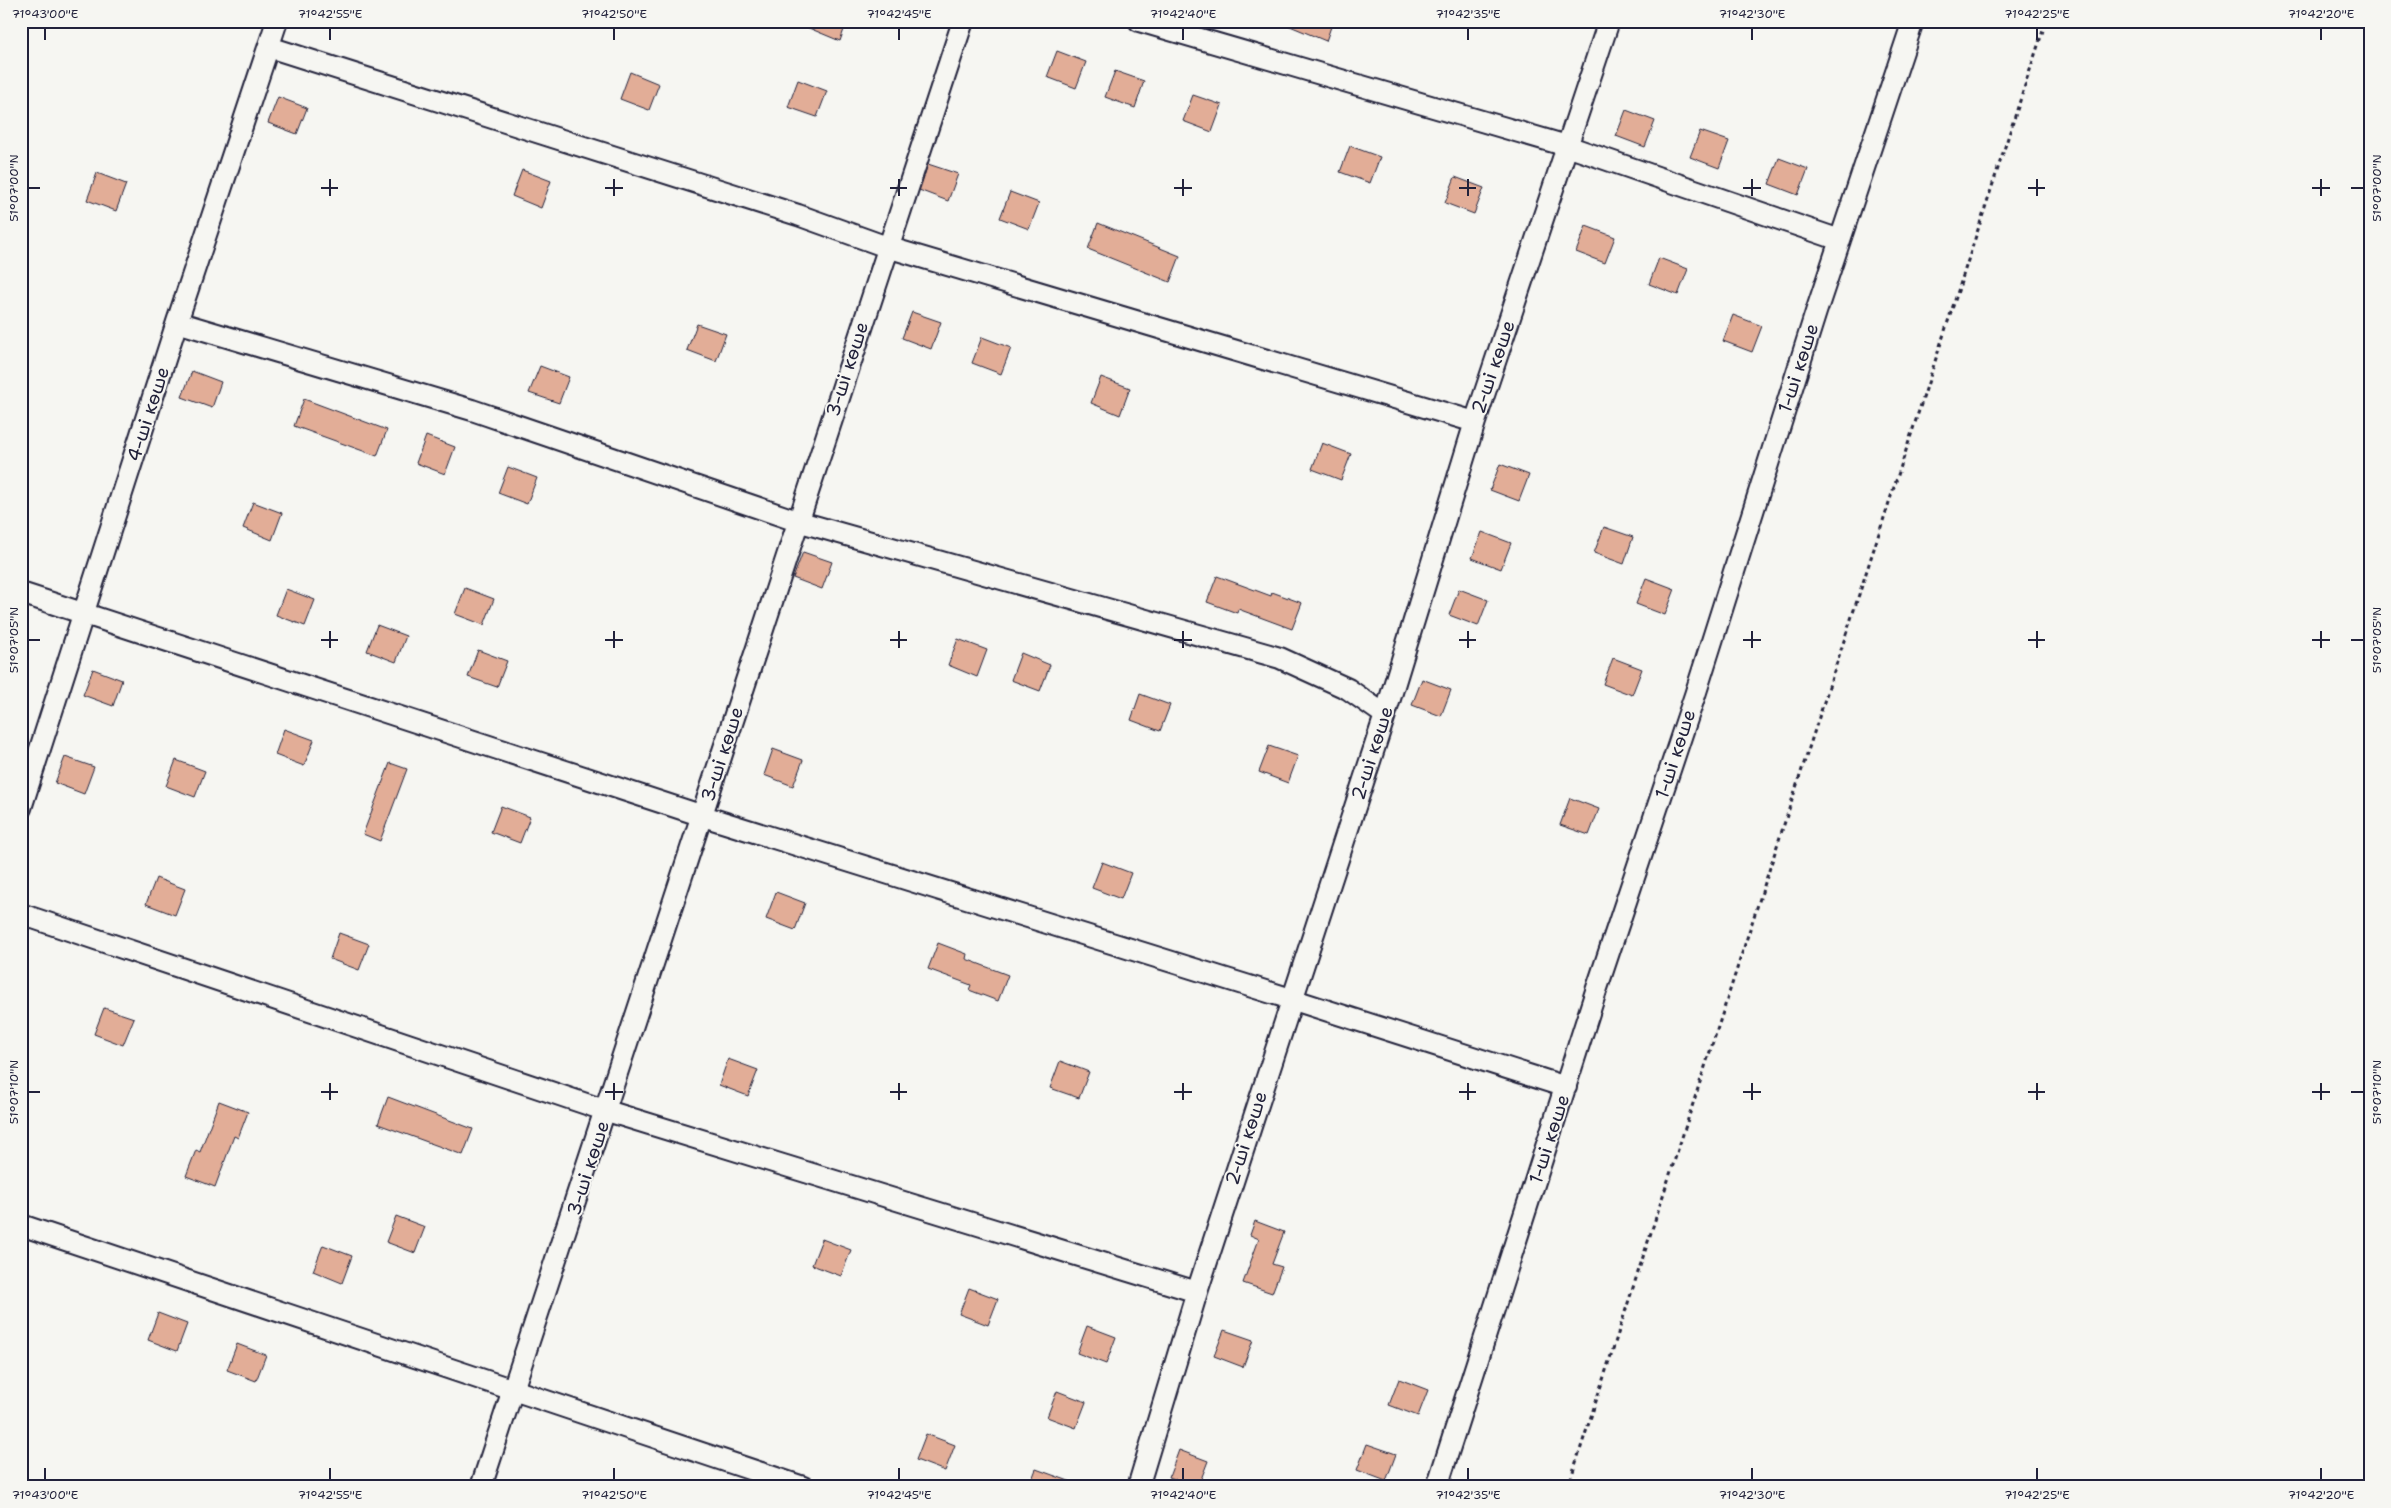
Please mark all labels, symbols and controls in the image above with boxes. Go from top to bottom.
text: 71°43'00"E [12,6,78,22]
text: 71°42'55"E [298,6,362,22]
text: 71°42'50"E [581,6,647,22]
text: 71°42'45"E [867,6,932,22]
text: 71°42'40"E [1150,6,1216,22]
text: 71°42'35"E [1435,6,1501,22]
text: 71°42'30"E [1719,6,1785,22]
text: 71°42'25"E [2004,6,2070,22]
text: 71°42'20"E [2288,6,2354,22]
text: 51°07'00"N [6,154,22,222]
text: 51°07'00"N [2369,154,2385,222]
street label: 2-ші көше [1465,317,1521,417]
street label: 3-ші көше [820,318,874,420]
street label: 1-ші көше [1772,320,1824,416]
street label: 4-ші көше [121,363,175,465]
text: 51°07'05"N [6,607,22,673]
text: 51°07'05"N [2369,607,2385,673]
street label: 3-ші көше [695,703,749,805]
street label: 2-ші көше [1345,703,1399,803]
street label: 1-ші көше [1649,706,1701,802]
text: 51°07'10"N [6,1060,22,1124]
text: 51°07'10"N [2369,1060,2385,1124]
street label: 2-ші көше [1219,1088,1273,1188]
street label: 1-ші көше [1523,1091,1575,1187]
street label: 3-ші көше [561,1117,615,1219]
text: 71°43'00"E [12,1487,78,1503]
text: 71°42'55"E [298,1487,362,1503]
text: 71°42'50"E [581,1487,647,1503]
text: 71°42'45"E [867,1487,932,1503]
text: 71°42'40"E [1150,1487,1216,1503]
text: 71°42'35"E [1435,1487,1501,1503]
text: 71°42'30"E [1719,1487,1785,1503]
text: 71°42'25"E [2004,1487,2070,1503]
text: 71°42'20"E [2288,1487,2354,1503]

